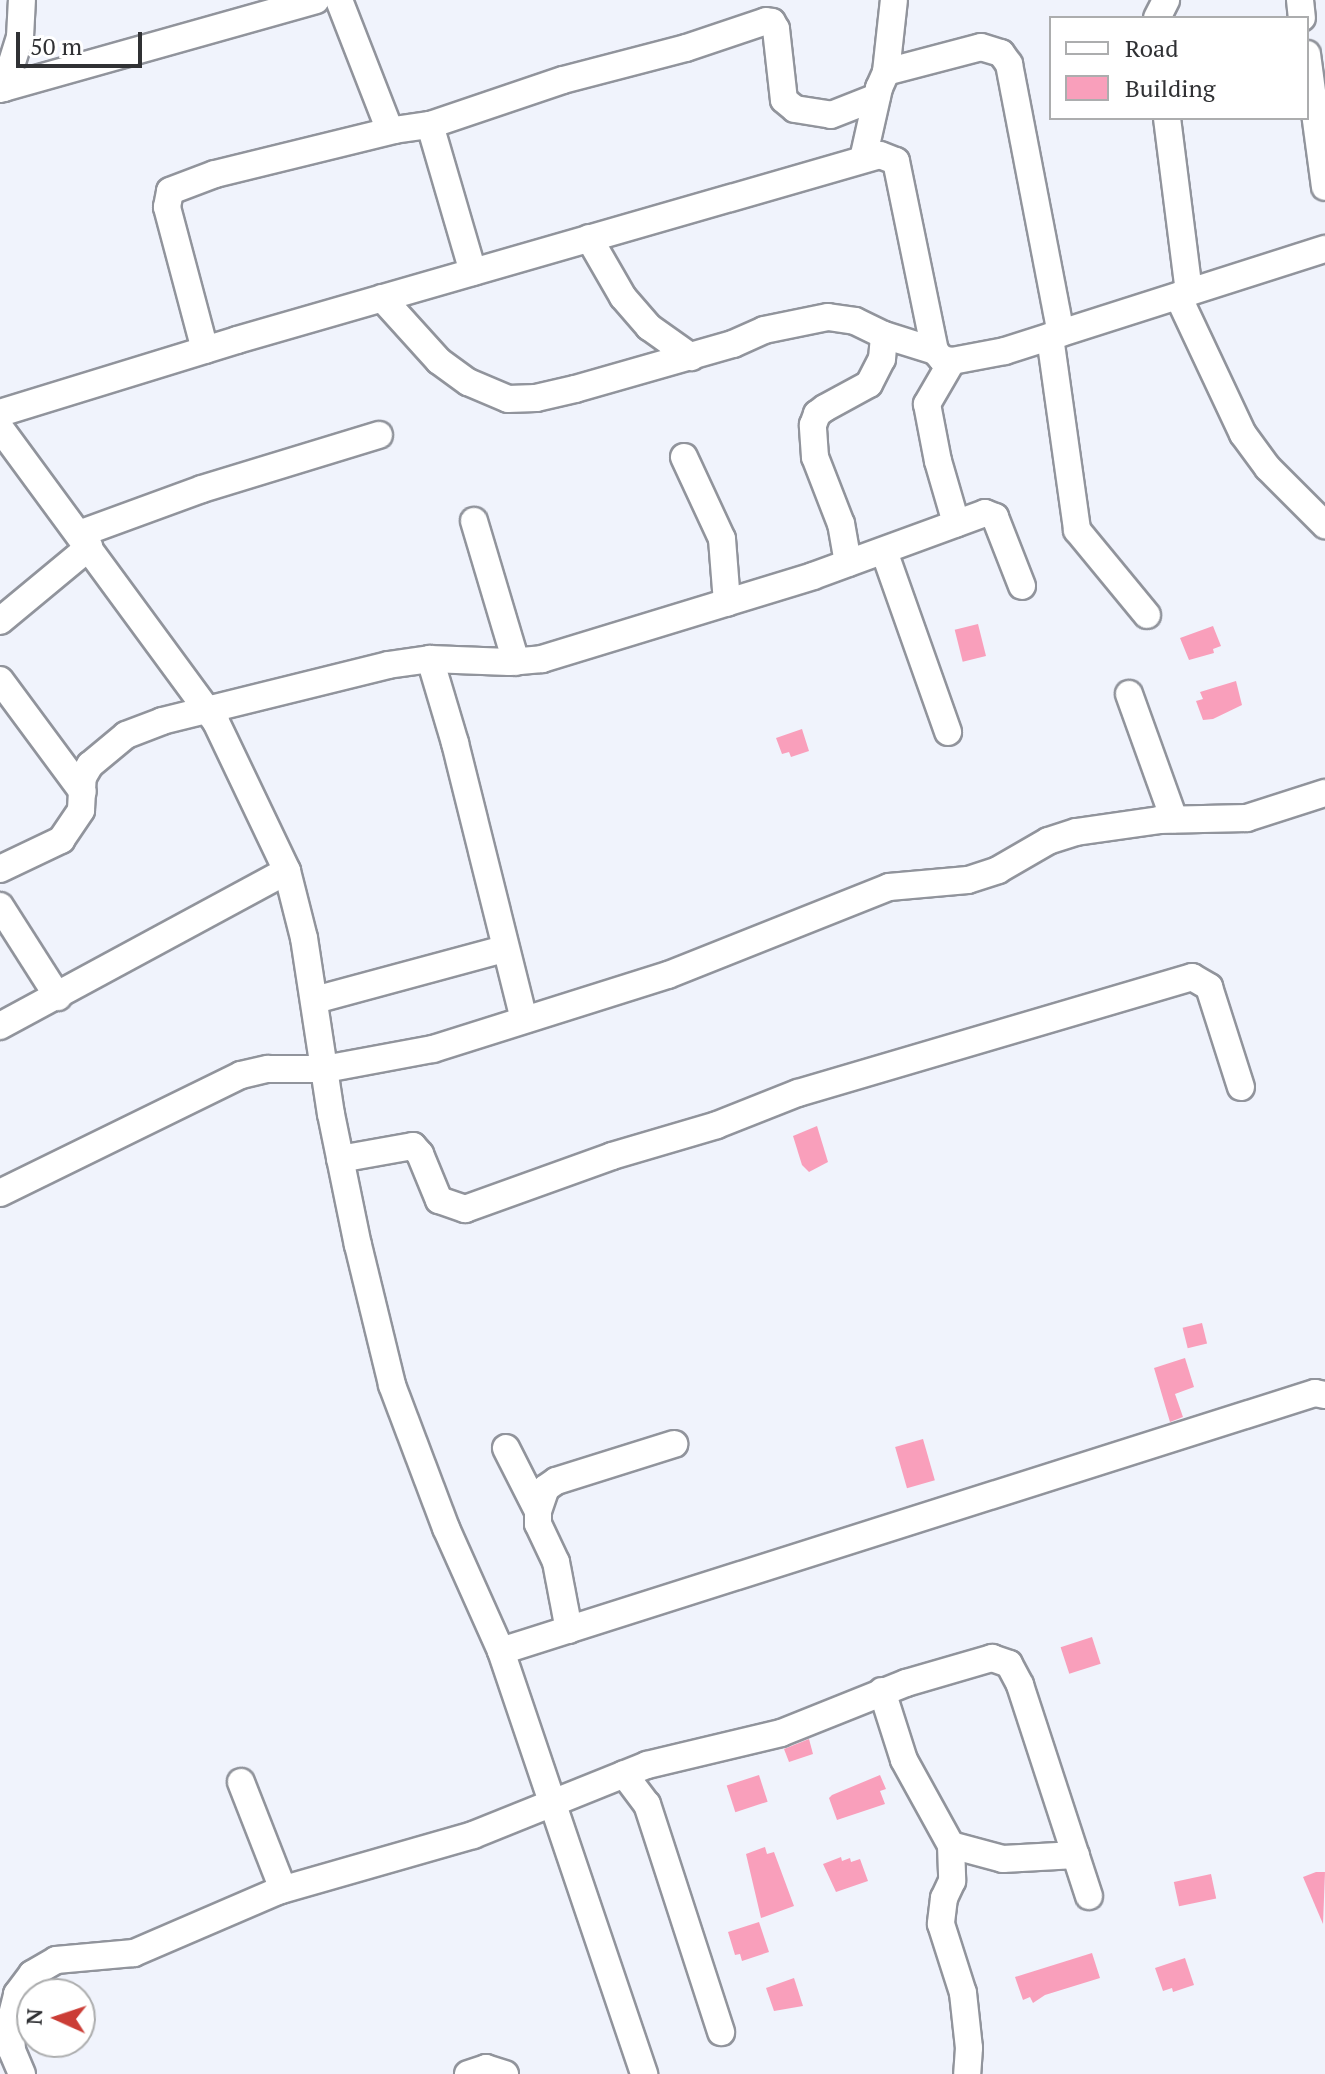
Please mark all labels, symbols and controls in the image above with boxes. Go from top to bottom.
scale bar [20,16,146,66]
legend [1049,16,1309,120]
text: 50 m [30,30,82,62]
text: Road [1125,32,1179,64]
text: Building [1125,72,1215,104]
north arrow [16,1978,96,2058]
text: N [19,2008,48,2026]

